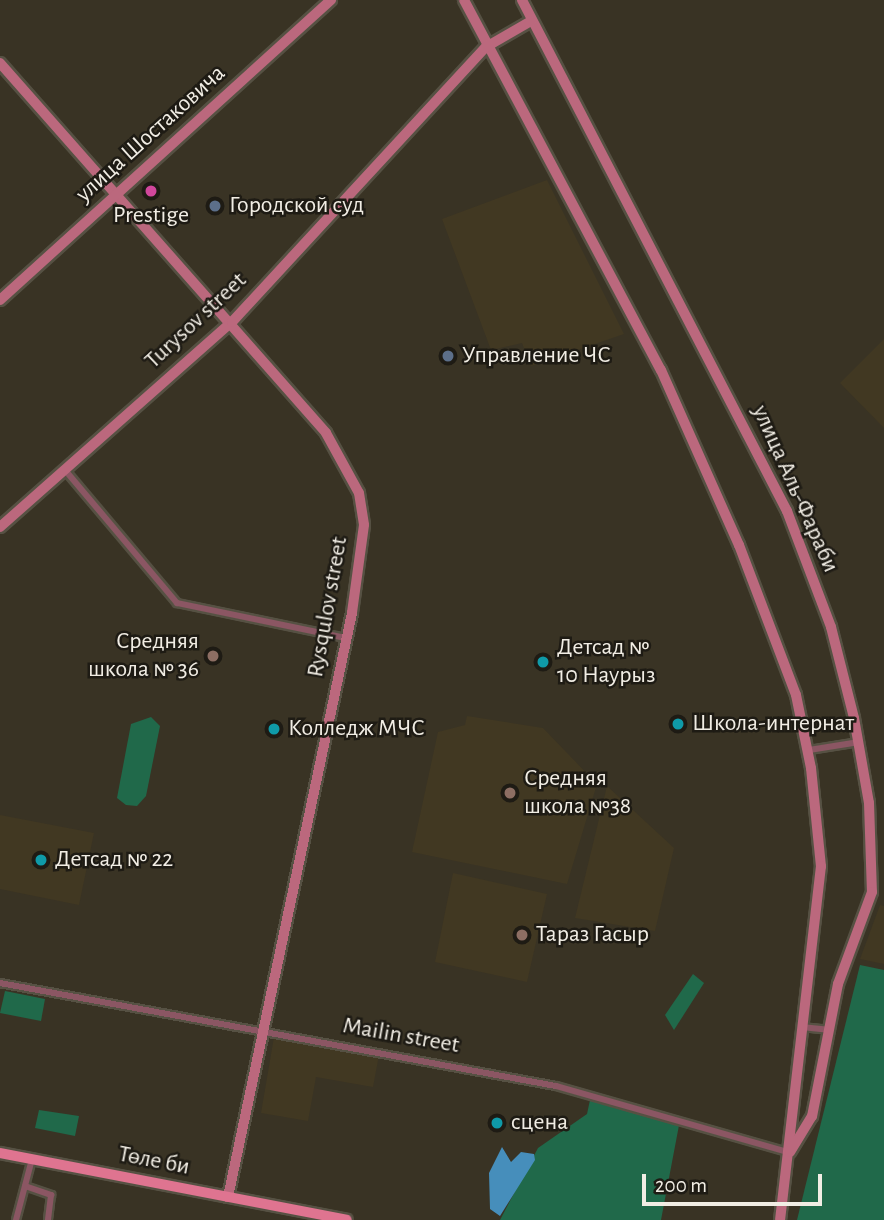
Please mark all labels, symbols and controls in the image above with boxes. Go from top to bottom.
street label: улица Шостаковича [70,59,232,209]
marker: Prestige [143,183,159,199]
place label: Городской суд [229,192,364,220]
marker: Городской суд [207,198,223,214]
place label: Prestige [113,202,189,230]
street label: Turysov street [139,267,253,375]
place label: Управление ЧС [462,342,611,370]
marker: Управление ЧС [440,348,456,364]
street label: улица Аль-Фараби [745,401,845,577]
street label: Rysqulov street [301,535,355,679]
place label: Средняя школа № 36 [88,628,199,684]
place label: Детсад № 10 Наурыз [557,634,656,690]
marker: Средняя школа № 36 [205,648,221,664]
marker: Детсад № 10 Наурыз [535,654,551,670]
place label: Школа-интернат [692,710,854,738]
place label: Колледж МЧС [288,715,425,743]
marker: Школа-интернат [670,716,686,732]
marker: Колледж МЧС [266,721,282,737]
place label: Средняя школа №38 [524,765,631,821]
marker: Средняя школа №38 [502,785,518,801]
place label: Детсад № 22 [55,846,173,874]
marker: Детсад № 22 [33,852,49,868]
place label: Тараз Гасыр [536,921,649,949]
marker: Тараз Гасыр [514,927,530,943]
street label: Mailin street [341,1012,461,1060]
place label: сцена [511,1109,568,1137]
marker: сцена [489,1115,505,1131]
street label: Төле би [116,1140,192,1182]
scale bar [646,1160,826,1204]
text: 200 m [655,1175,707,1196]

